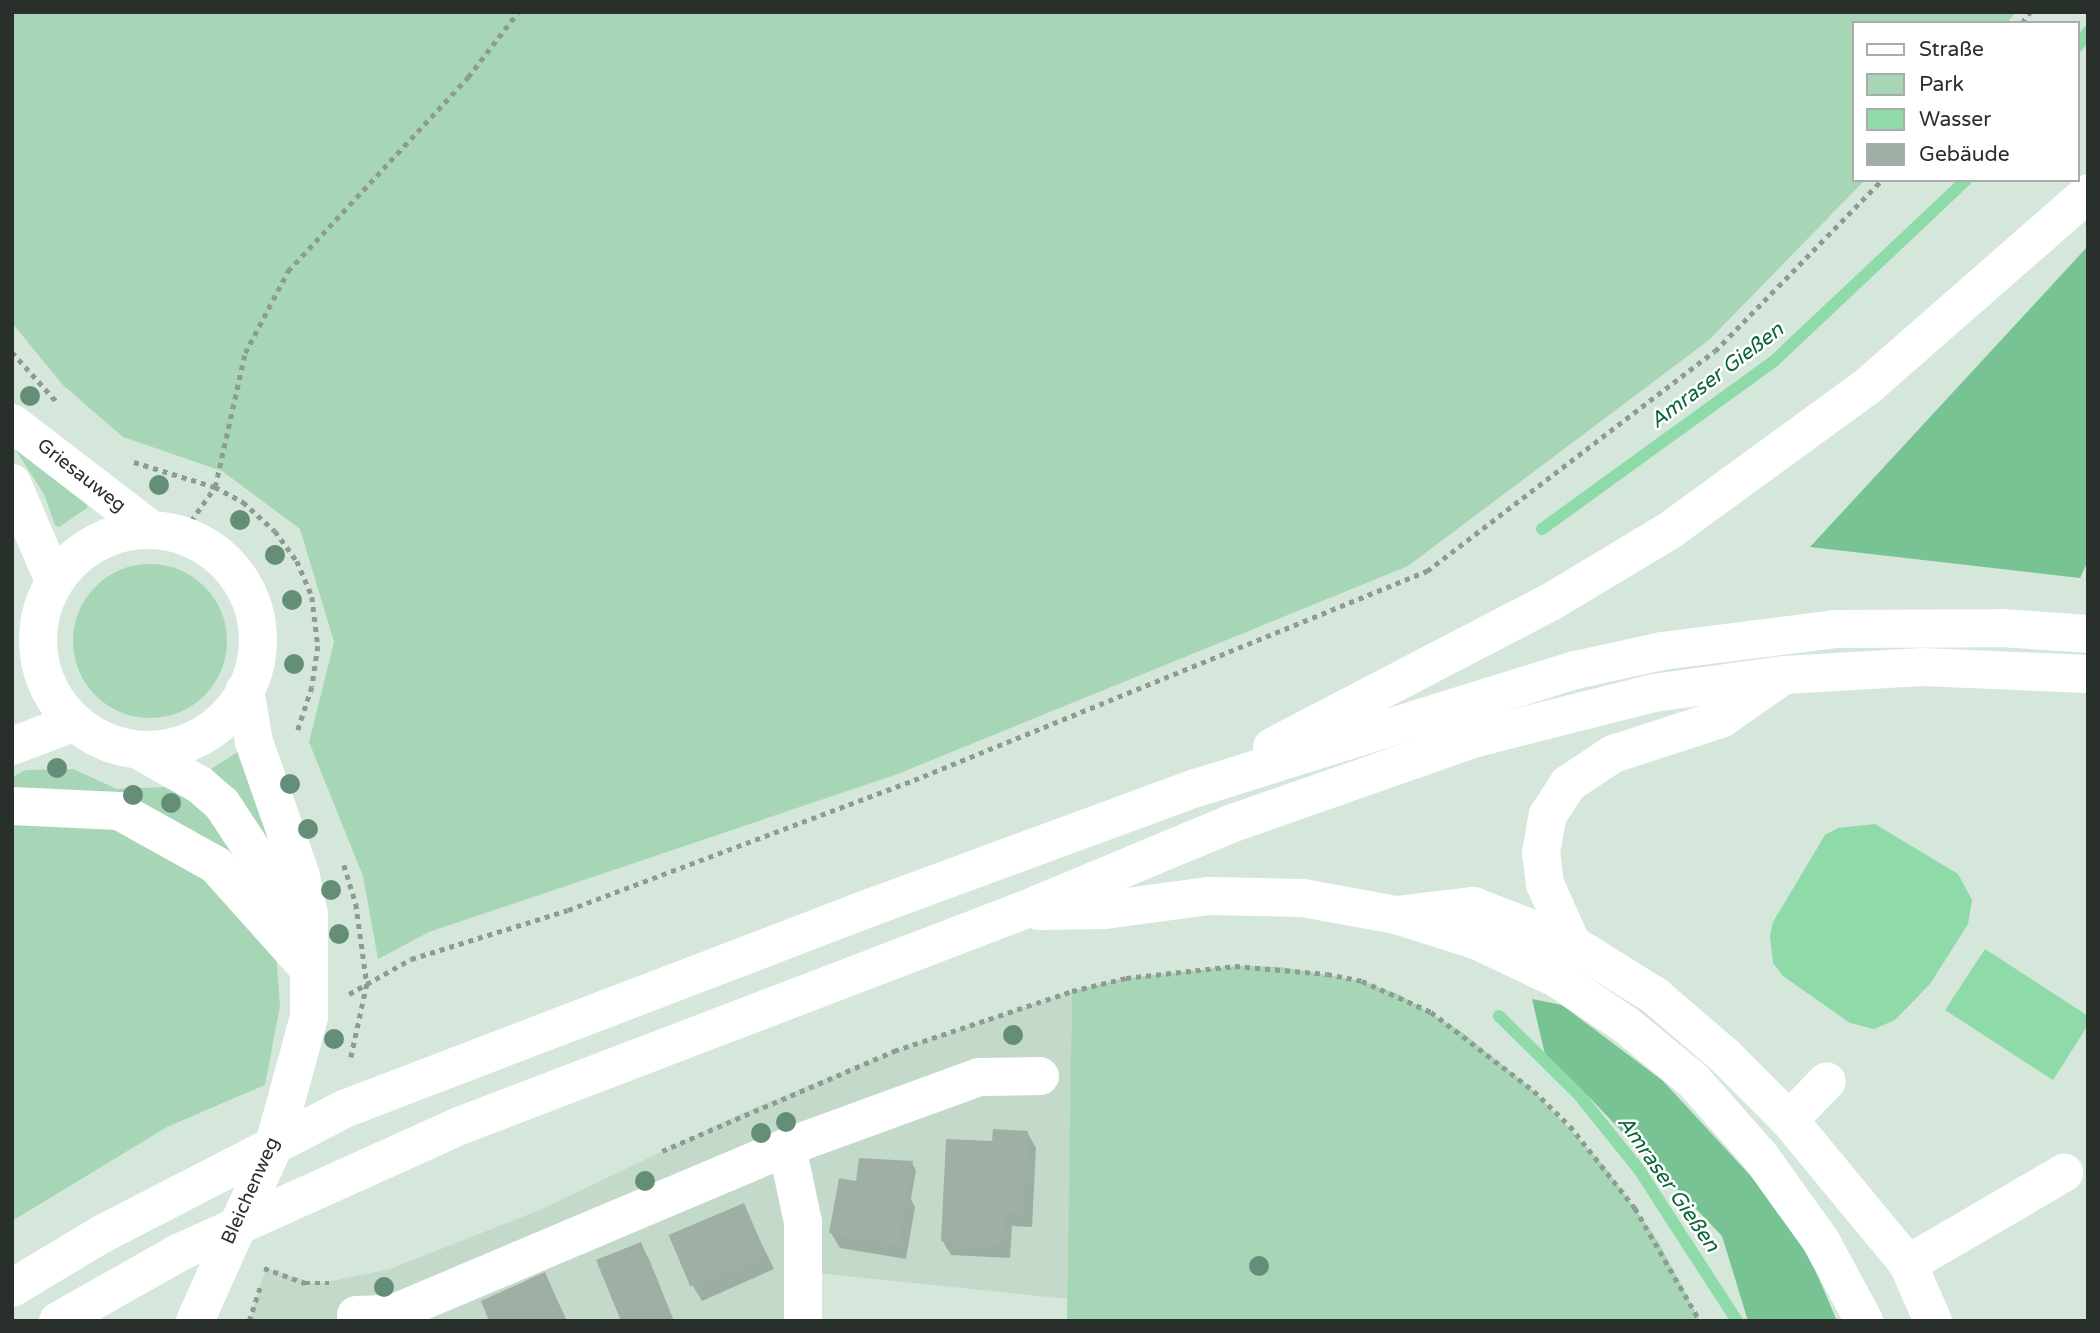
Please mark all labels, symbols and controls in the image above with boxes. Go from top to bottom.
legend [1852,21,2079,182]
text: Straße [1919,37,1984,62]
text: Park [1919,72,1964,97]
text: Wasser [1919,107,1991,132]
text: Gebäude [1919,142,2010,167]
water label: Amraser Gießen [1645,318,1789,434]
street label: Griesauweg [32,434,130,518]
water label: Amraser Gießen [1612,1111,1724,1257]
street label: Bleichenweg [217,1134,285,1248]

